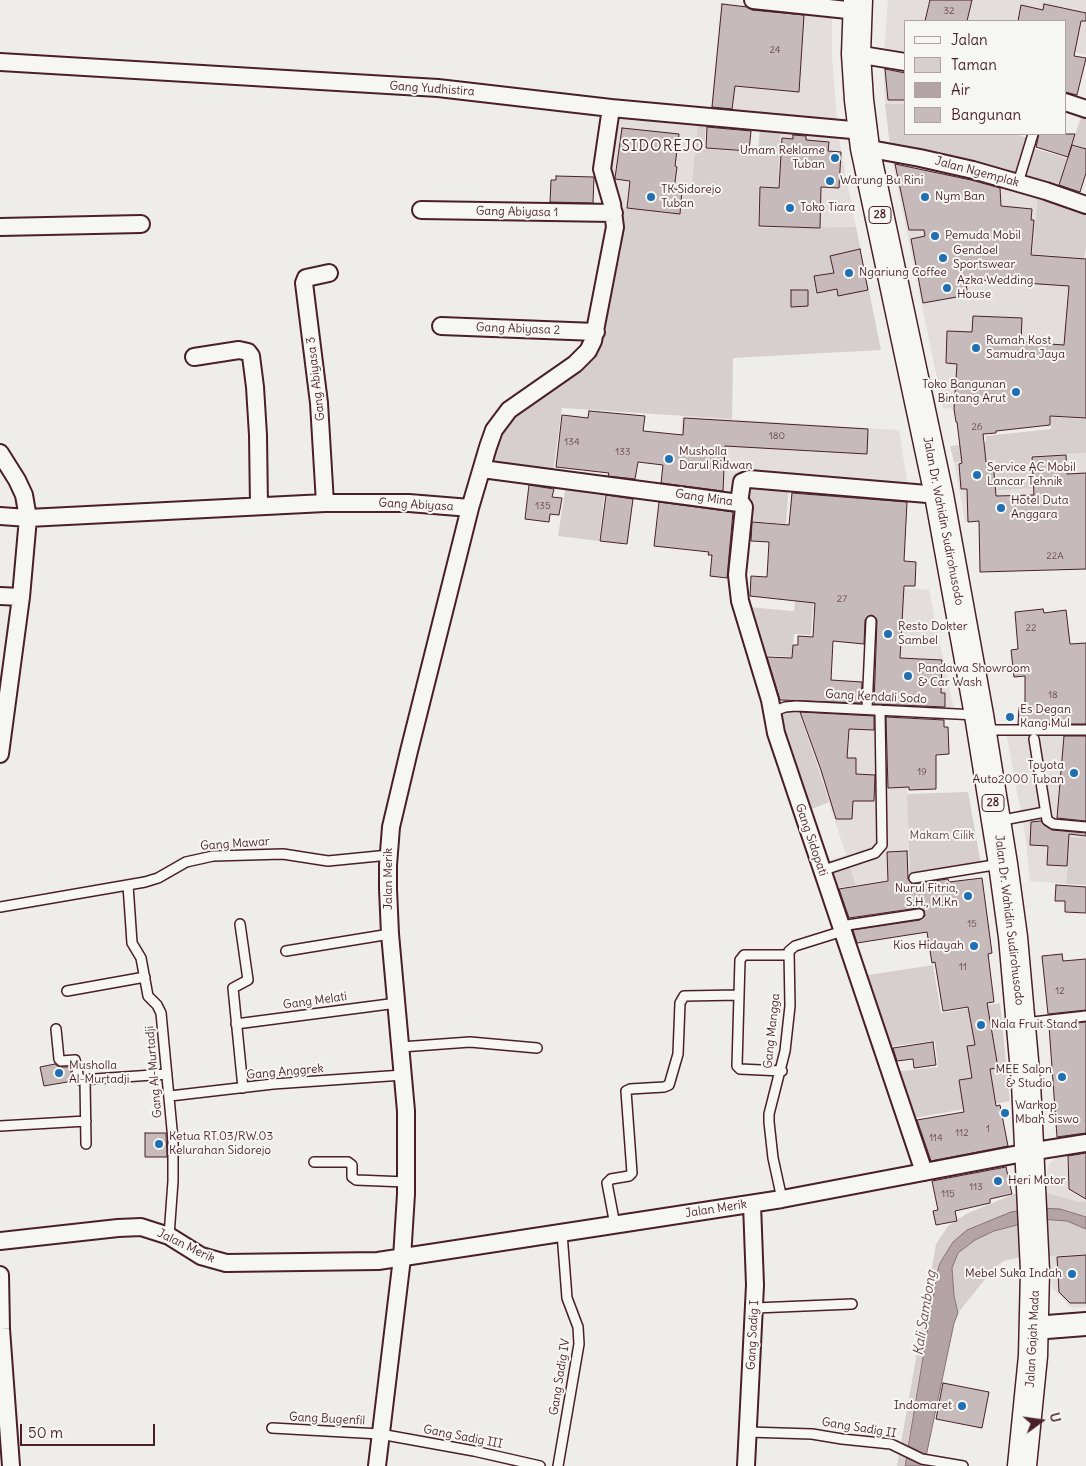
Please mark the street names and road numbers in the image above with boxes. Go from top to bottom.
street label: Gang Yudhistira [389,79,475,99]
street label: Jalan Ngemplak [933,154,1021,190]
street label: Gang Abiyasa 1 [476,204,558,220]
road number: 28 [869,206,891,224]
street label: Gang Abiyasa 2 [476,320,560,338]
street label: Gang Abiyasa 3 [304,336,328,422]
street label: Jalan Dr. Wahidin Sudirohusodo [920,435,966,607]
street label: Gang Mina [674,487,734,509]
street label: Gang Abiyasa [378,496,454,514]
street label: Gang Kendali Sodo [825,687,927,707]
road number: 28 [982,794,1004,811]
street label: Gang Sidopati [792,802,830,878]
street label: Gang Mawar [200,834,270,854]
street label: Jalan Dr. Wahidin Sudirohusodo [991,834,1027,1006]
street label: Jalan Merik [382,848,396,910]
street label: Gang Melati [282,989,348,1013]
street label: Gang Mangga [761,993,783,1069]
street label: Gang Al-Murtadji [143,1025,165,1119]
street label: Gang Anggrek [246,1061,324,1083]
street label: Jalan Merik [684,1197,748,1221]
street label: Jalan Merik [155,1226,217,1266]
street label: Jalan Gajah Mada [1023,1290,1043,1388]
street label: Gang Sadig I [744,1300,762,1370]
street label: Gang Sadig IV [547,1338,573,1416]
street label: Gang Bugenfil [289,1410,365,1428]
street label: Gang Sadig II [821,1415,897,1441]
street label: Gang Sadig III [422,1422,504,1452]

